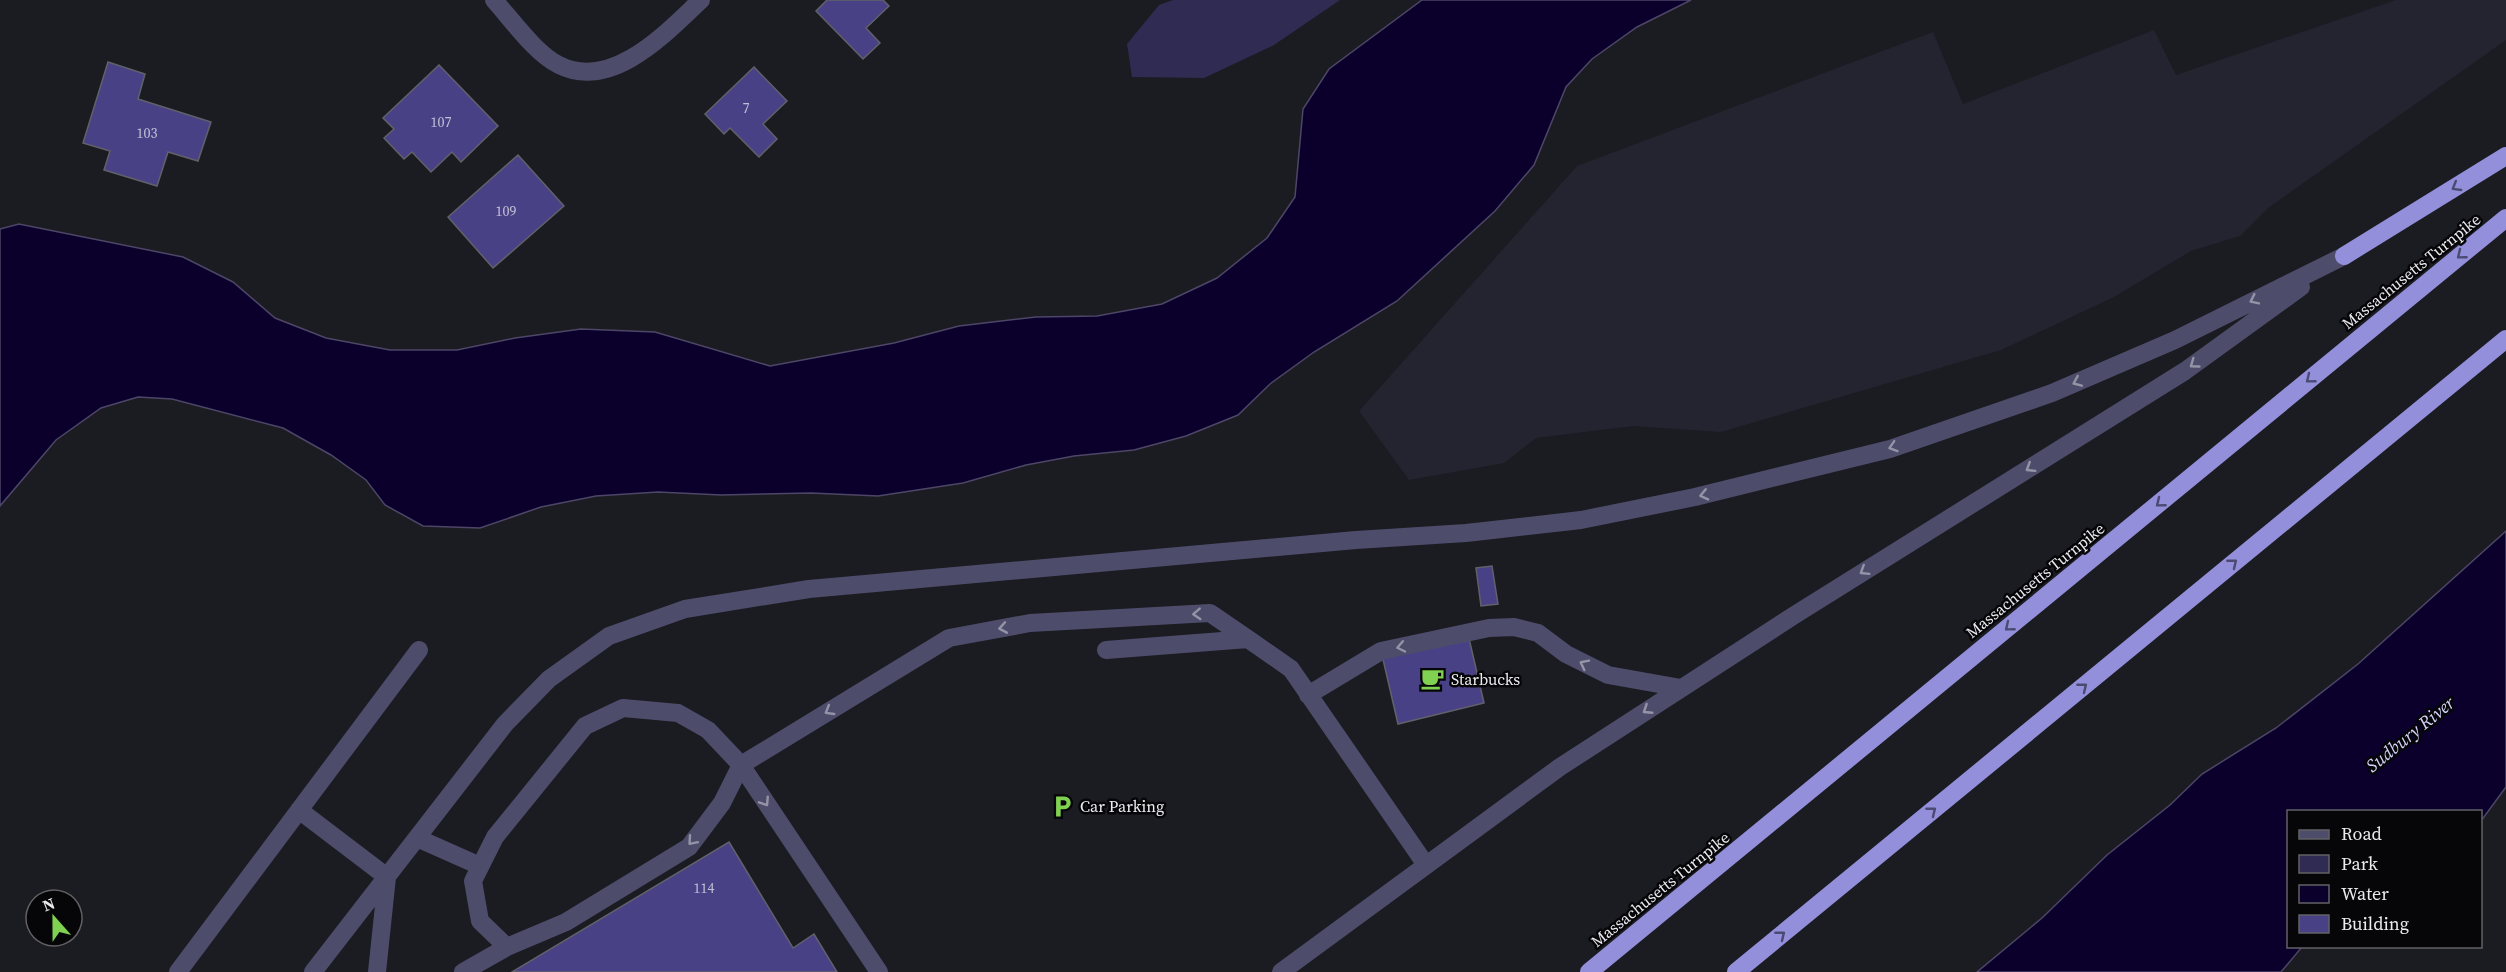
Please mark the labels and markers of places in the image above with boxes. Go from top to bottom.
cafe icon: Starbucks [1420,666,1446,692]
place label: Starbucks [1451,668,1520,690]
parking icon: Car Parking [1049,793,1075,819]
place label: Car Parking [1080,795,1164,817]

